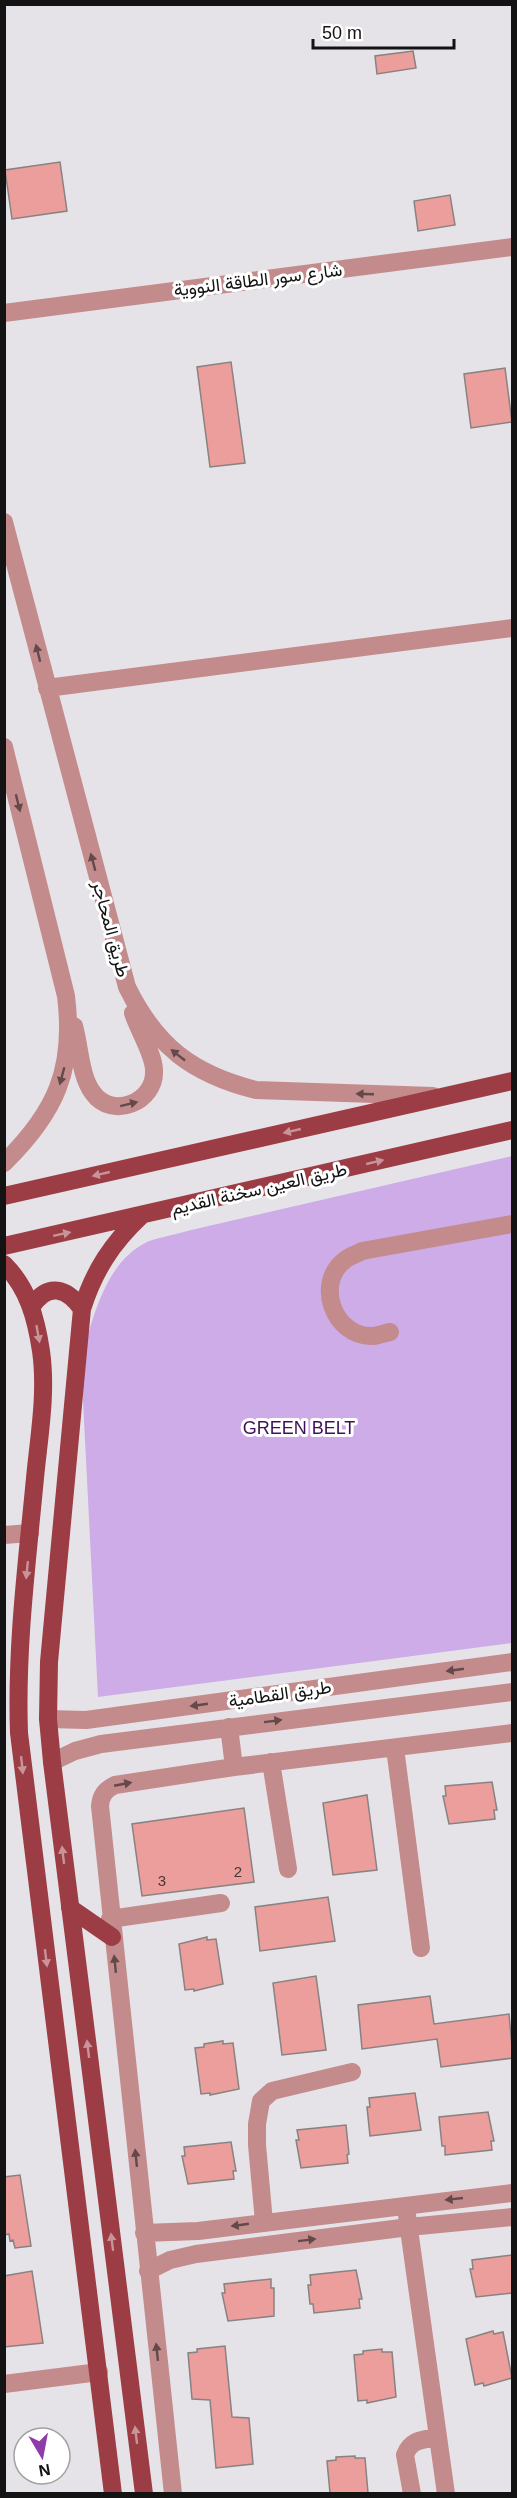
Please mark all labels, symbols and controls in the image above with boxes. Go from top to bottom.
scale bar [313,12,454,50]
text: 50 m [322,23,362,43]
street label: شارع سور الطاقة النووية [173,260,344,302]
one-way arrow [33,644,43,662]
one-way arrow [14,794,24,813]
one-way arrow [88,853,97,871]
street label: طريق المحاجر [87,878,133,980]
one-way arrow [170,1049,186,1062]
one-way arrow [56,1067,66,1085]
one-way arrow [355,1089,374,1098]
one-way arrow [120,1098,138,1108]
one-way arrow [282,1126,301,1136]
one-way arrow [365,1157,384,1166]
street label: طريق العين سخنة القديم [169,1159,349,1221]
one-way arrow [92,1169,111,1179]
one-way arrow [52,1228,71,1238]
one-way arrow [34,1325,43,1344]
park label: GREEN BELT [243,1418,355,1438]
one-way arrow [22,1561,32,1580]
one-way arrow [445,1666,464,1675]
street label: طريق القطامية [227,1677,333,1712]
one-way arrow [189,1700,208,1709]
one-way arrow [264,1716,283,1726]
one-way arrow [17,1755,27,1774]
one-way arrow [113,1779,132,1788]
one-way arrow [59,1845,68,1864]
house number: 2 [234,1863,242,1880]
house number: 3 [158,1872,166,1889]
one-way arrow [42,1949,51,1968]
one-way arrow [110,1955,120,1974]
one-way arrow [83,2039,92,2058]
one-way arrow [131,2149,141,2168]
one-way arrow [445,2194,464,2204]
one-way arrow [230,2221,249,2230]
one-way arrow [107,2232,117,2251]
one-way arrow [298,2235,317,2244]
one-way arrow [152,2342,162,2361]
north arrow [12,2426,72,2486]
one-way arrow [132,2426,141,2445]
text: N [37,2461,52,2480]

